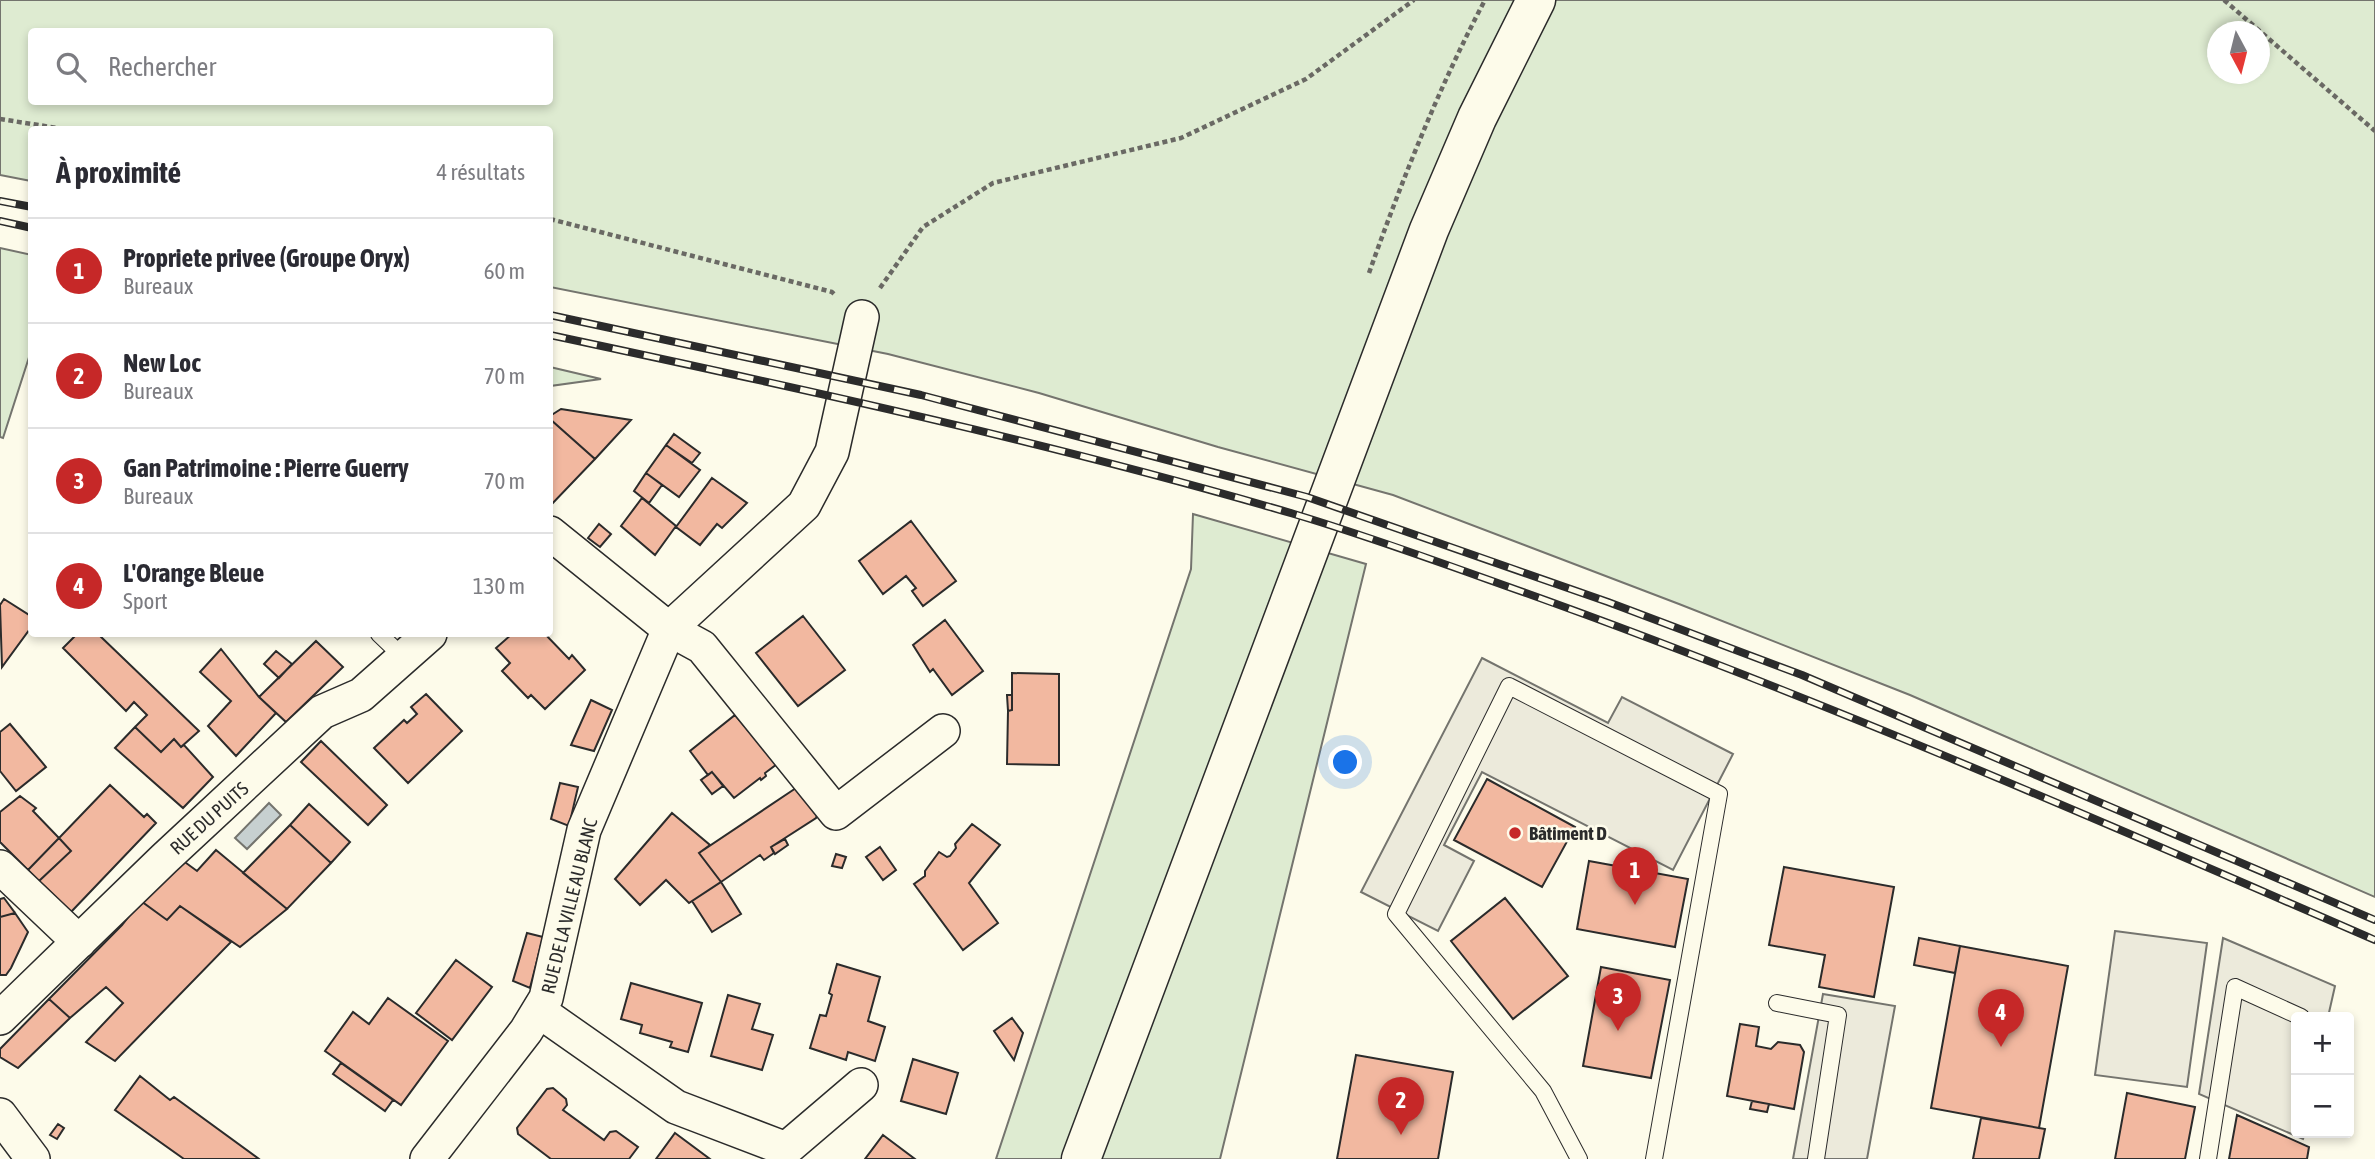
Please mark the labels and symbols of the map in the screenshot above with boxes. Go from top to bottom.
north arrow [2207,21,2270,84]
your location [1328,745,1362,779]
street label: RUE DU PUITS [165,777,253,859]
street label: RUE DE LA VILLE AU BLANC [537,816,602,996]
place label: Bâtiment D [1529,822,1607,844]
marker: Bâtiment D [1507,825,1523,841]
pin: 1 [1612,847,1658,905]
pin: 3 [1595,973,1641,1031]
pin: 4 [1978,989,2024,1047]
pin: 2 [1378,1077,1424,1135]

